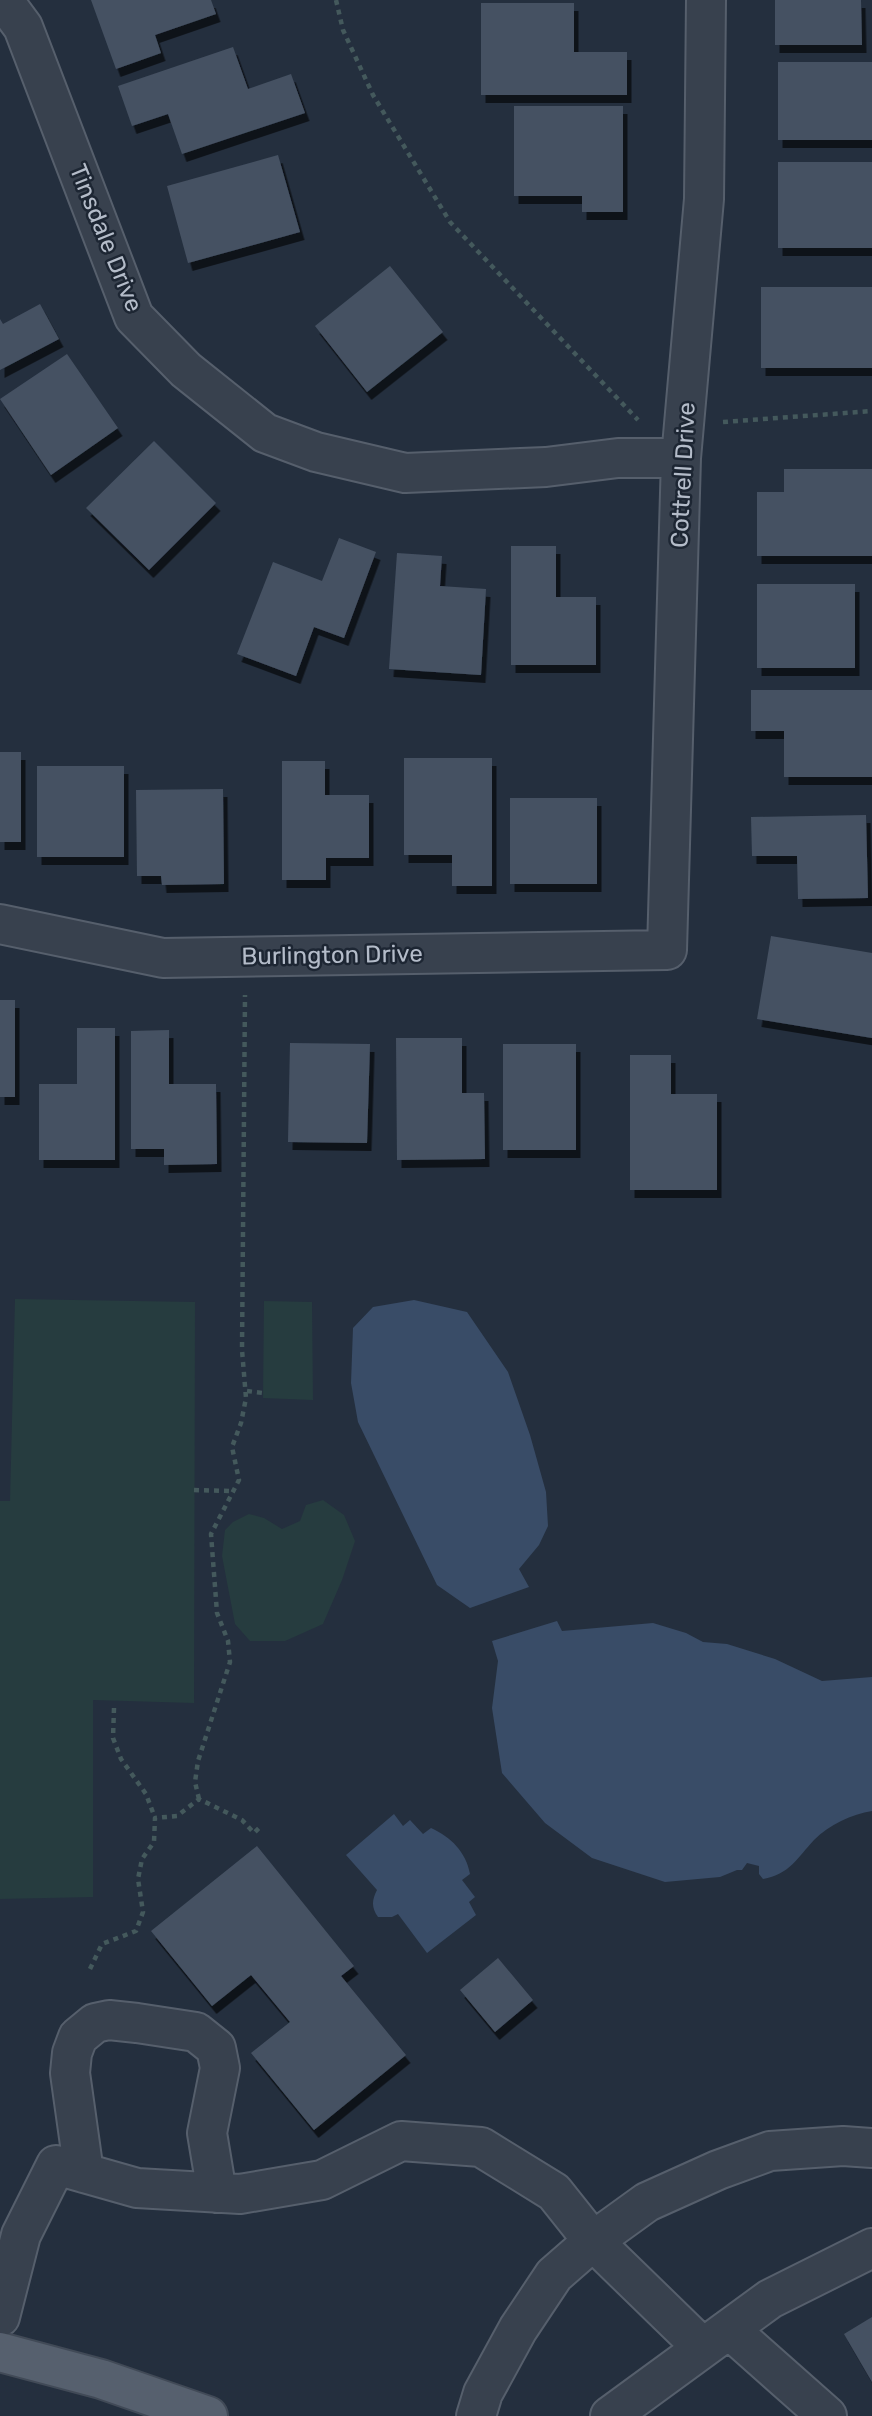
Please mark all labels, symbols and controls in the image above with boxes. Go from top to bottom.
street label: Tinsdale Drive [64,160,148,316]
street label: Cottrell Drive [665,401,701,549]
street label: Burlington Drive [241,939,423,971]

